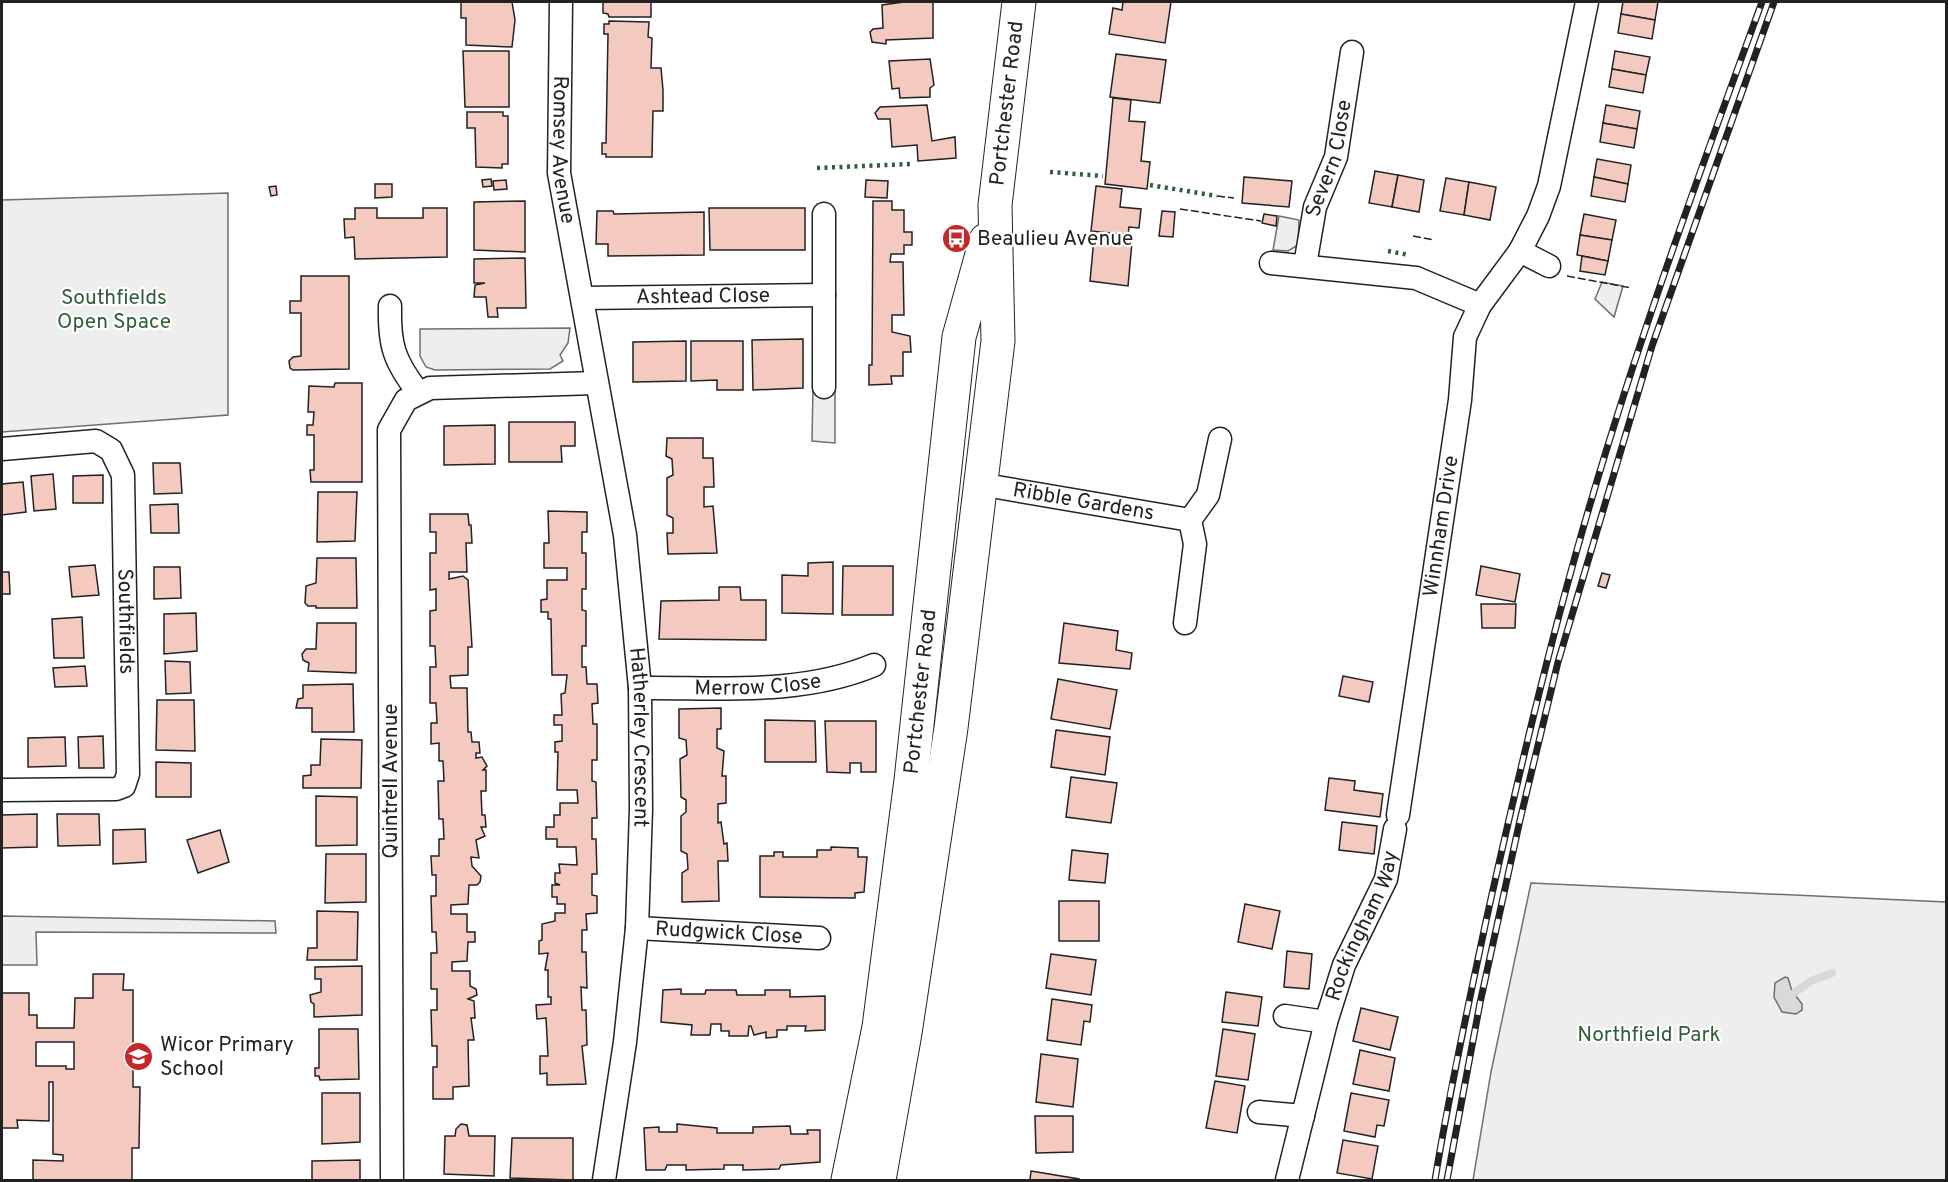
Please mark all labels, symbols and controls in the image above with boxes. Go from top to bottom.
street label: Portchester Road [984,20,1030,187]
street label: Romsey Avenue [545,75,582,226]
street label: Severn Close [1300,98,1358,219]
bus stop icon: Beaulieu Avenue [940,223,972,255]
place label: Beaulieu Avenue [977,226,1133,253]
street label: Ashtead Close [636,282,770,311]
park label: Southfields Open Space [57,285,171,336]
street label: Winnham Drive [1417,454,1465,599]
street label: Ribble Gardens [1011,476,1156,527]
street label: Southfields [111,568,140,675]
street label: Portchester Road [898,608,943,775]
street label: Hatherley Crescent [623,646,655,828]
street label: Merrow Close [694,668,824,702]
street label: Quintrell Avenue [378,703,405,859]
street label: Rockingham Way [1320,849,1404,1005]
street label: Rudgwick Close [654,916,803,951]
park label: Northfield Park [1577,1022,1721,1049]
place label: Wicor Primary School [160,1032,294,1083]
school or university icon: Wicor Primary School [123,1041,155,1073]

